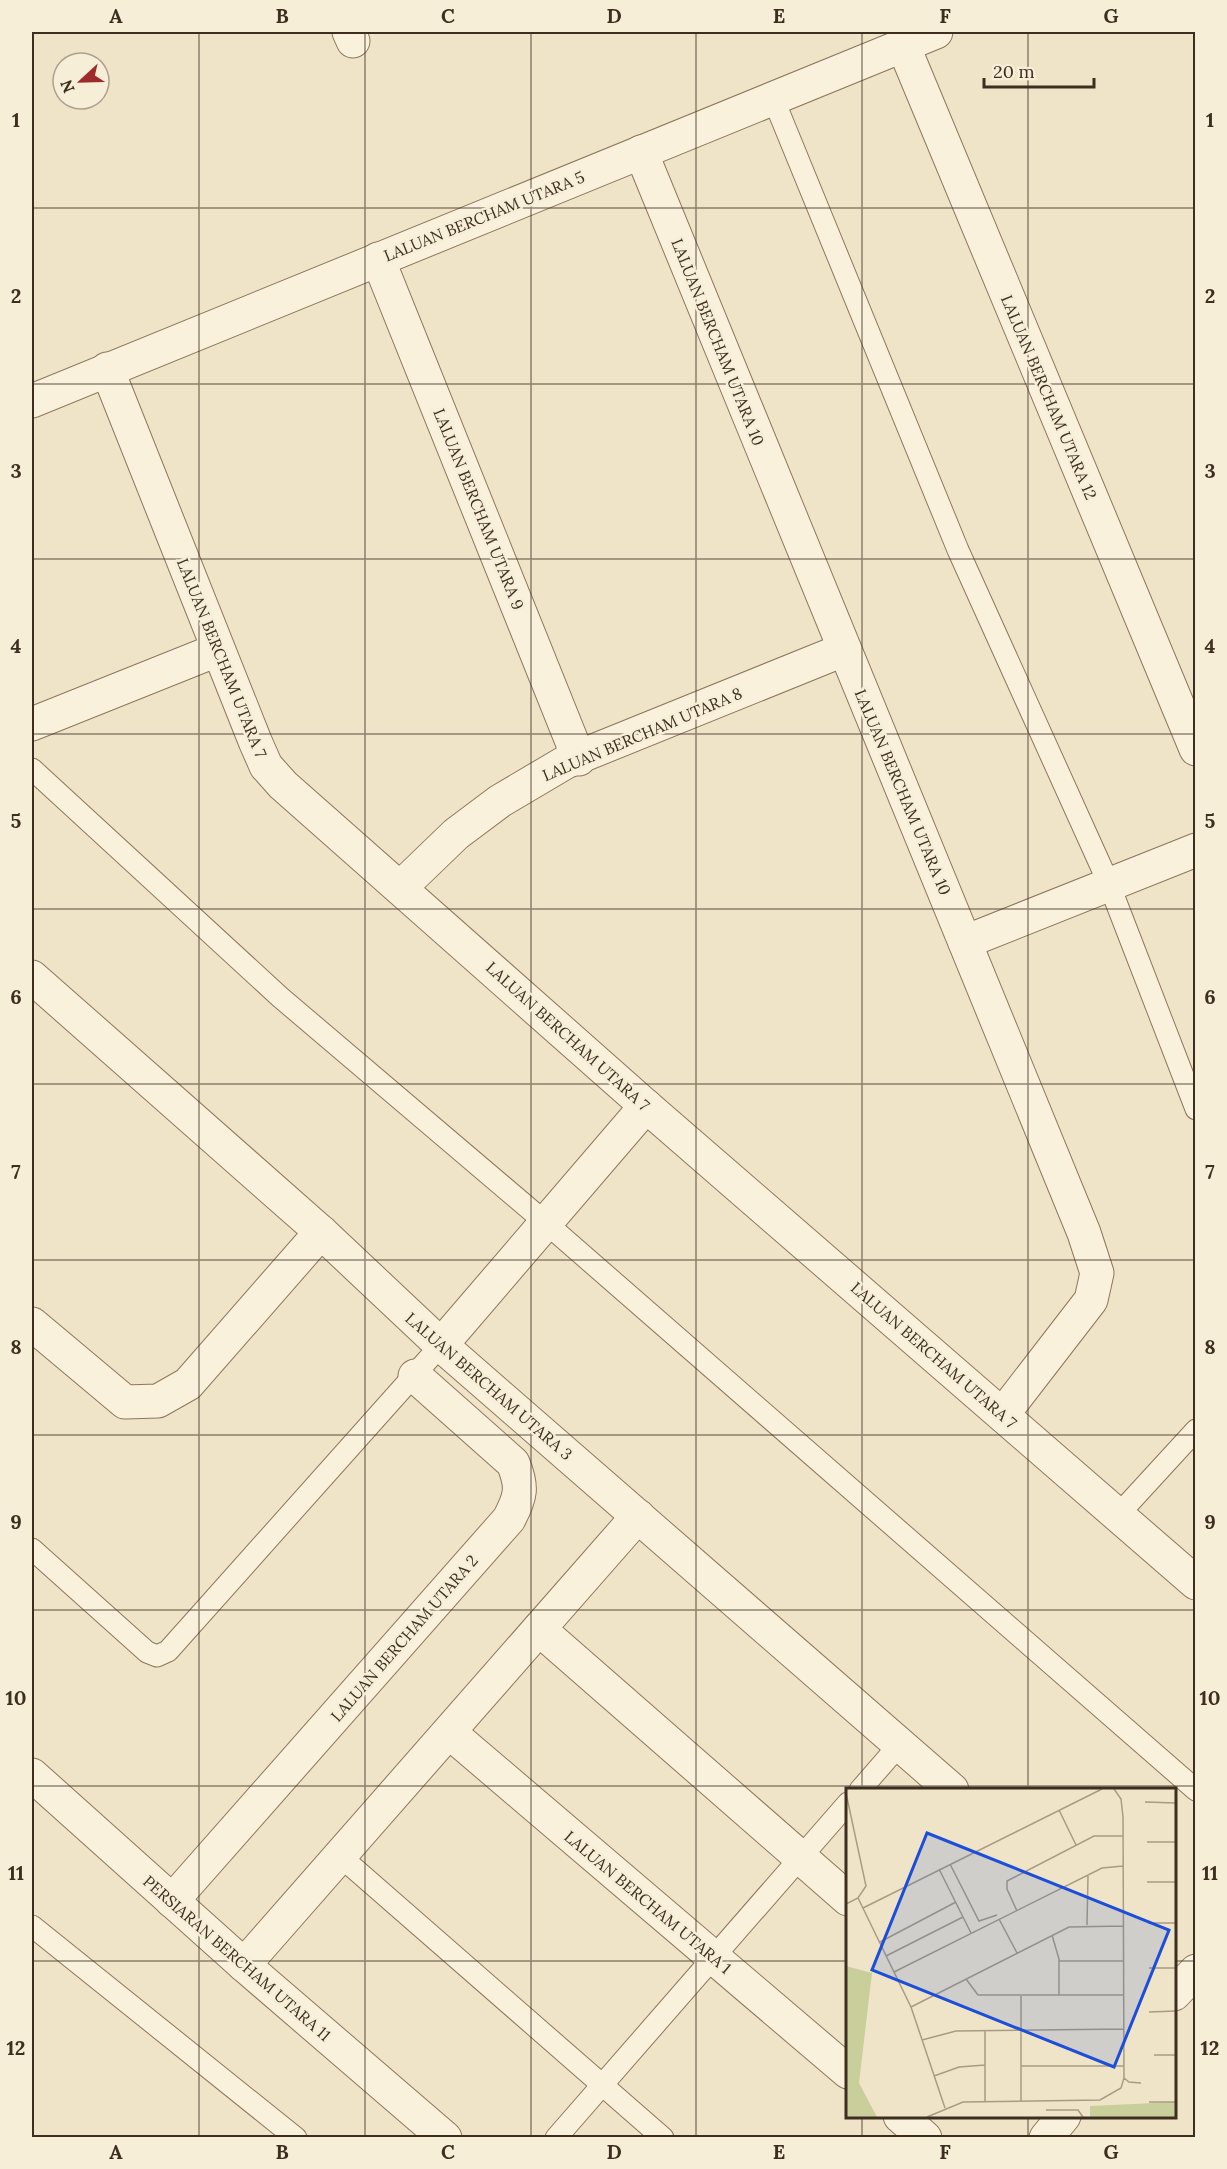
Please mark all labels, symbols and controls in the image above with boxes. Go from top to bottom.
text: A [109,3,123,28]
text: B [275,3,289,28]
text: C [441,3,455,28]
text: D [606,3,622,28]
text: E [773,3,785,28]
text: F [939,3,951,28]
text: G [1103,3,1119,28]
north arrow [51,51,111,111]
scale bar [984,51,1094,89]
text: 20 m [993,60,1035,83]
text: N [56,77,79,96]
text: 1 [12,107,20,132]
text: 1 [1206,107,1214,132]
street label: LALUAN BERCHAM UTARA 5 [381,167,587,265]
street label: LALUAN BERCHAM UTARA 10 [667,235,769,449]
text: 2 [11,283,21,308]
text: 2 [1205,283,1215,308]
street label: LALUAN BERCHAM UTARA 12 [997,292,1101,502]
street label: LALUAN BERCHAM UTARA 9 [429,405,529,613]
text: 3 [10,458,22,483]
text: 3 [1204,458,1216,483]
street label: LALUAN BERCHAM UTARA 7 [173,555,271,761]
text: 4 [11,633,22,658]
text: 4 [1205,633,1216,658]
street label: LALUAN BERCHAM UTARA 8 [539,683,745,785]
street label: LALUAN BERCHAM UTARA 10 [850,686,956,898]
text: 5 [11,808,22,833]
text: 5 [1205,808,1216,833]
street label: LALUAN BERCHAM UTARA 7 [482,957,654,1115]
text: 6 [10,984,22,1009]
text: 6 [1204,984,1216,1009]
text: 7 [11,1159,21,1184]
text: 7 [1205,1159,1215,1184]
street label: LALUAN BERCHAM UTARA 7 [847,1277,1022,1433]
street label: LALUAN BERCHAM UTARA 3 [401,1308,577,1464]
text: 8 [10,1334,22,1359]
text: 8 [1204,1334,1216,1359]
text: 9 [10,1509,22,1534]
text: 9 [1204,1509,1216,1534]
street label: LALUAN BERCHAM UTARA 2 [326,1550,482,1726]
text: 10 [6,1685,26,1710]
text: 10 [1200,1685,1220,1710]
inset map [846,1788,1176,2118]
street label: LALUAN BERCHAM UTARA 1 [560,1826,736,1978]
text: 11 [8,1860,24,1885]
text: 11 [1202,1860,1218,1885]
street label: PERSIARAN BERCHAM UTARA 11 [139,1871,335,2045]
text: 12 [7,2035,25,2060]
text: 12 [1201,2035,1219,2060]
text: A [109,2139,123,2164]
text: B [275,2139,289,2164]
text: C [441,2139,455,2164]
text: D [606,2139,622,2164]
text: E [773,2139,785,2164]
text: F [939,2139,951,2164]
text: G [1103,2139,1119,2164]

